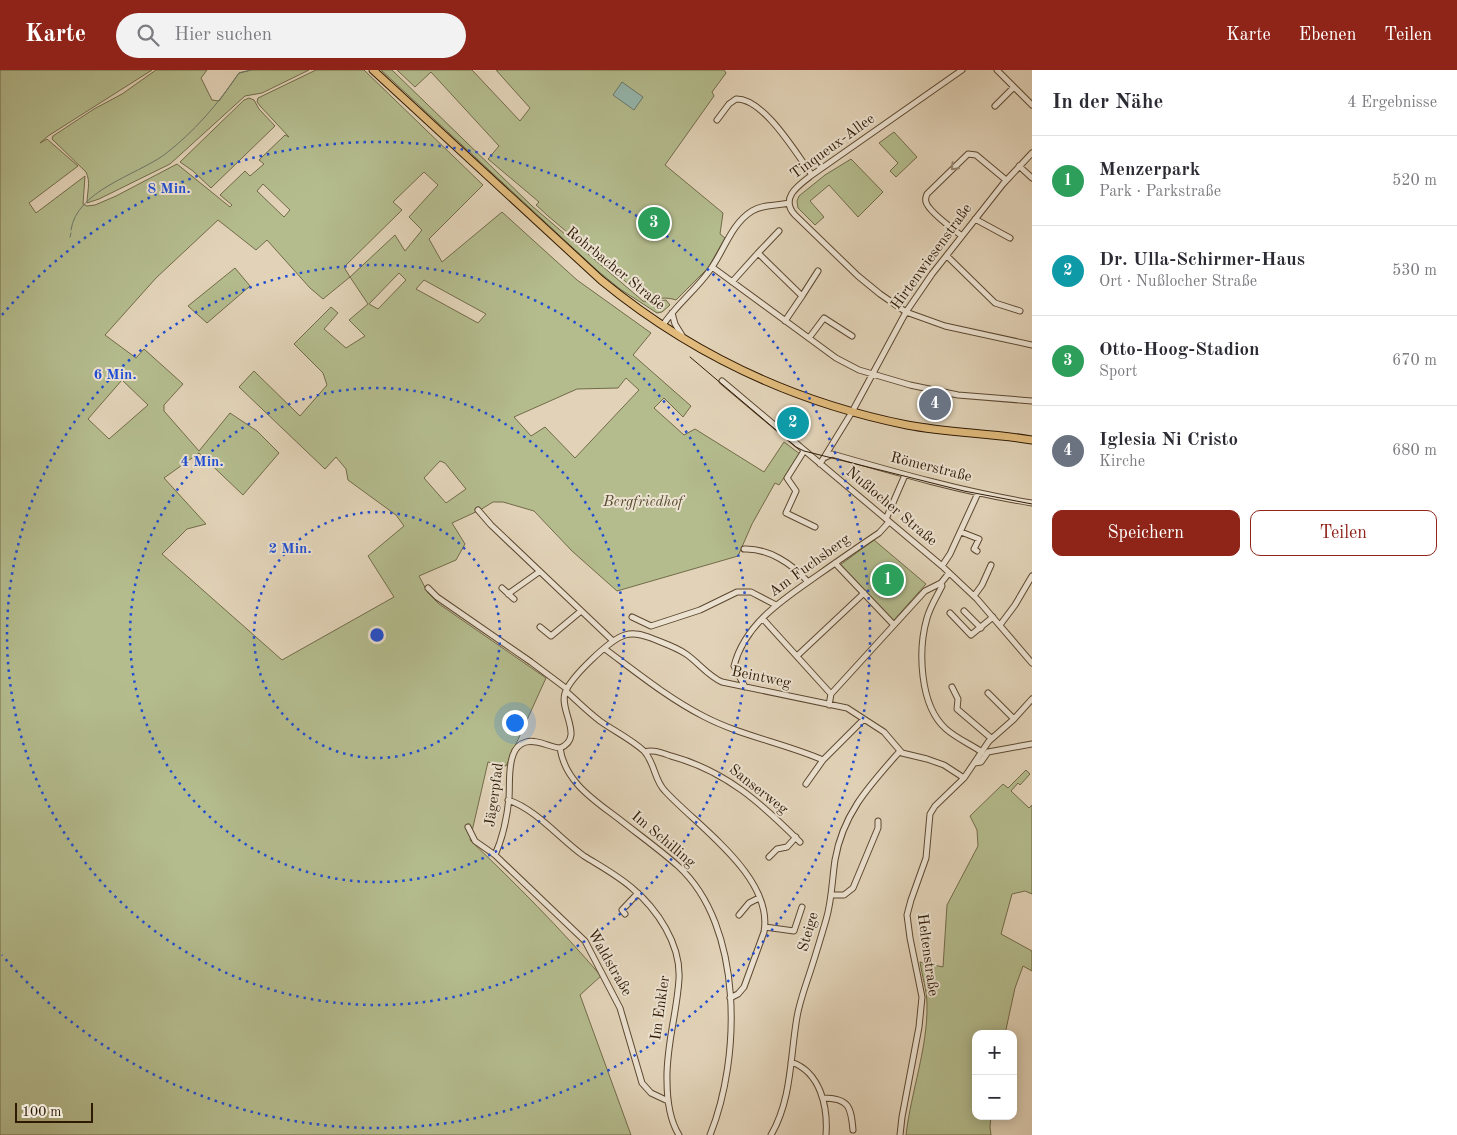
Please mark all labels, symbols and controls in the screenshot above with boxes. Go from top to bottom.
search box [116,13,466,58]
icon: search [134,21,162,49]
text: Karte [25,23,86,47]
text: Hier suchen [174,26,272,45]
text: Karte [1226,26,1271,44]
text: Ebenen [1299,26,1356,44]
text: Teilen [1384,26,1432,44]
text: In der Nähe [1052,92,1163,113]
text: 4 Ergebnisse [1347,95,1437,111]
street label: Tinqueux-Allee [788,111,878,182]
one-way arrow [951,161,960,170]
text: Menzerpark [1099,161,1200,180]
text: 1 [1063,173,1073,189]
text: 520 m [1392,173,1437,189]
text: 8 Min. [147,182,191,197]
text: Park · Parkstraße [1099,184,1221,200]
street label: Hirtenwiesenstraße [889,201,975,313]
pin: 3 [638,204,670,242]
street label: Rohrbacher Straße [563,225,667,313]
text: Dr. Ulla-Schirmer-Haus [1099,251,1305,270]
text: 2 [1063,263,1073,279]
text: 530 m [1392,263,1437,279]
text: Ort · Nußlocher Straße [1099,274,1257,290]
text: Otto-Hoog-Stadion [1099,341,1260,360]
text: 3 [1063,353,1073,369]
text: 670 m [1392,353,1437,369]
text: Sport [1099,364,1137,380]
text: 6 Min. [93,368,137,383]
pin: 4 [919,385,951,423]
pin: 2 [777,404,809,442]
text: Iglesia Ni Cristo [1099,431,1238,450]
text: 4 [1063,443,1073,459]
text: 680 m [1392,443,1437,459]
street label: Römerstraße [889,451,973,485]
text: Kirche [1099,454,1145,470]
text: 4 Min. [180,455,224,470]
street label: Nußlocher Straße [843,465,939,549]
park label: Bergfriedhof [602,495,685,510]
button: Speichern [1052,510,1240,556]
button: Teilen [1250,510,1437,556]
street label: Am Fuchsberg [767,532,853,600]
text: 2 Min. [268,542,312,557]
pin: 1 [872,561,904,599]
centre of rings [368,626,386,644]
street label: Beintweg [730,664,792,692]
your location [502,710,528,736]
street label: Jägerpfad [483,762,507,828]
street label: Sanserweg [726,762,790,818]
street label: Im Schilling [628,809,698,871]
street label: Steige [796,910,822,954]
street label: Heltenstraße [914,913,940,997]
street label: Waldstraße [584,927,634,999]
street label: Im Enkler [649,975,673,1041]
map controls [972,1030,1017,1120]
button: + [972,1030,1017,1075]
button: − [972,1075,1017,1120]
scale bar [15,1100,92,1123]
text: 100 m [22,1105,61,1119]

